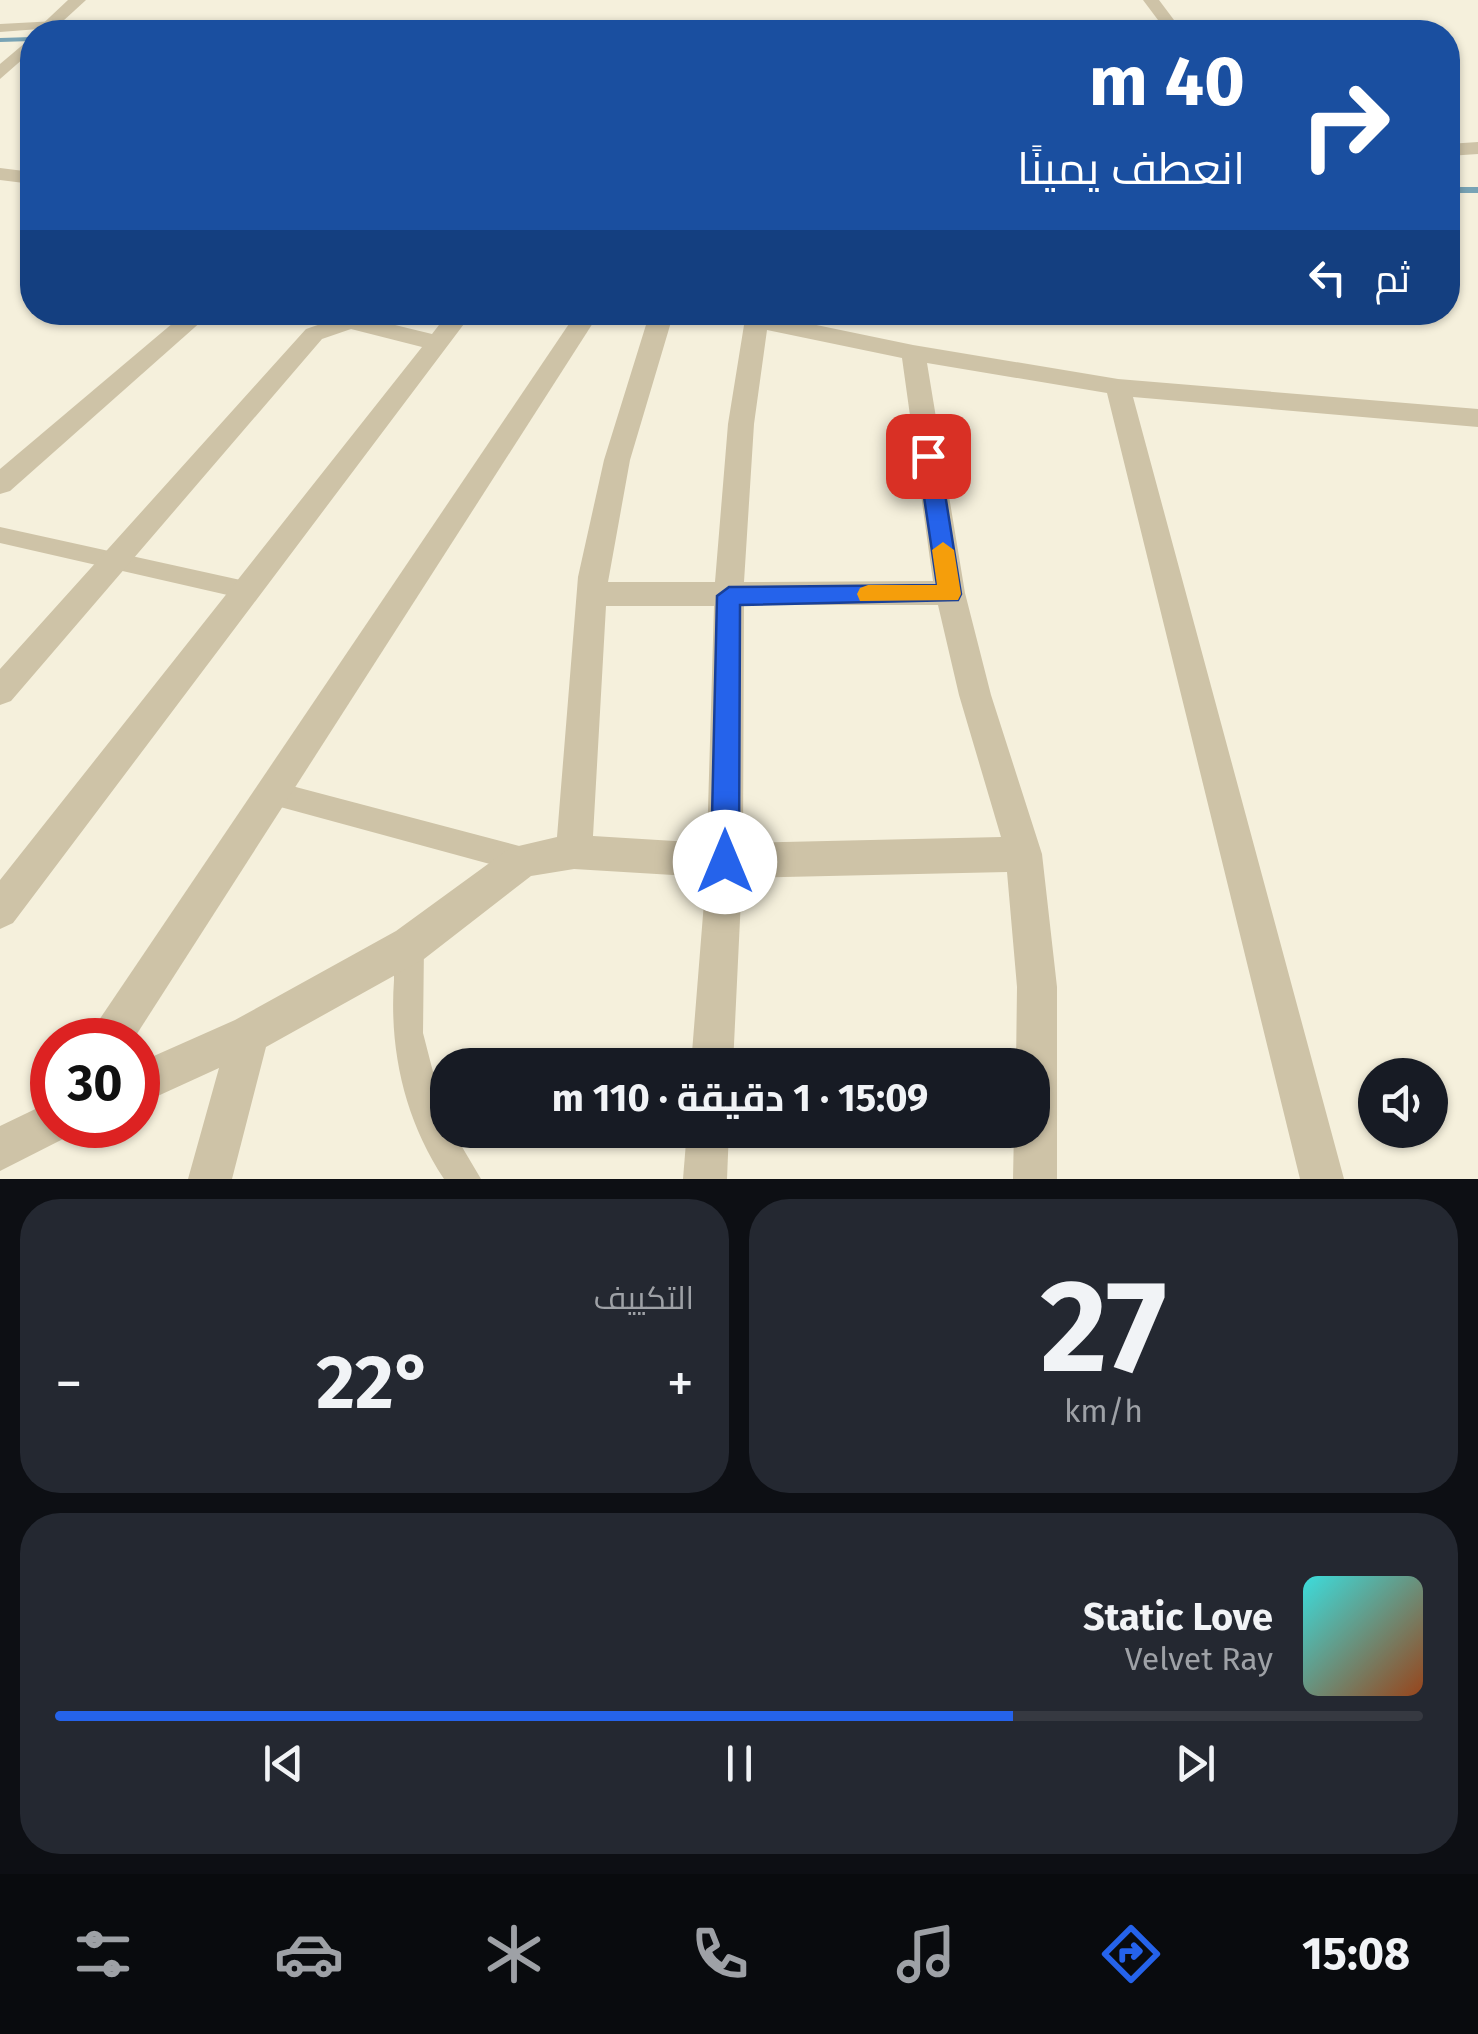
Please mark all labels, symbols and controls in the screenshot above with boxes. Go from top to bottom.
text: 40 m [1089,40,1245,124]
icon: right [1280,60,1410,190]
text: انعطف يمينًا [1017,142,1245,196]
icon: left [1300,250,1355,305]
text: ثم [1375,256,1410,302]
pin [886,414,971,499]
icon: arrive [901,429,956,484]
position arrow [673,810,777,914]
speed limit sign: 30 [30,1018,160,1148]
map controls [1358,1058,1448,1148]
button: sound [1358,1058,1448,1148]
text: 15:09 · 1 دقيقة · 110 m [552,1075,928,1121]
text: 27 [1040,1249,1167,1405]
text: التكييف [594,1279,694,1317]
text: 22° [316,1338,433,1428]
text: − [55,1351,83,1417]
text: + [667,1351,694,1417]
text: km/h [1064,1392,1143,1430]
text: Static Love [1083,1594,1273,1640]
text: Velvet Ray [1125,1640,1273,1678]
icon: previous [256,1736,311,1791]
icon: pause [712,1736,767,1791]
icon: next [1168,1736,1223,1791]
icon: filters [68,1919,138,1989]
icon: car [274,1919,344,1989]
icon: climate [479,1919,549,1989]
icon: phone [685,1919,755,1989]
icon: music [891,1919,961,1989]
icon: directions [1096,1919,1166,1989]
text: 15:08 [1302,1927,1410,1981]

